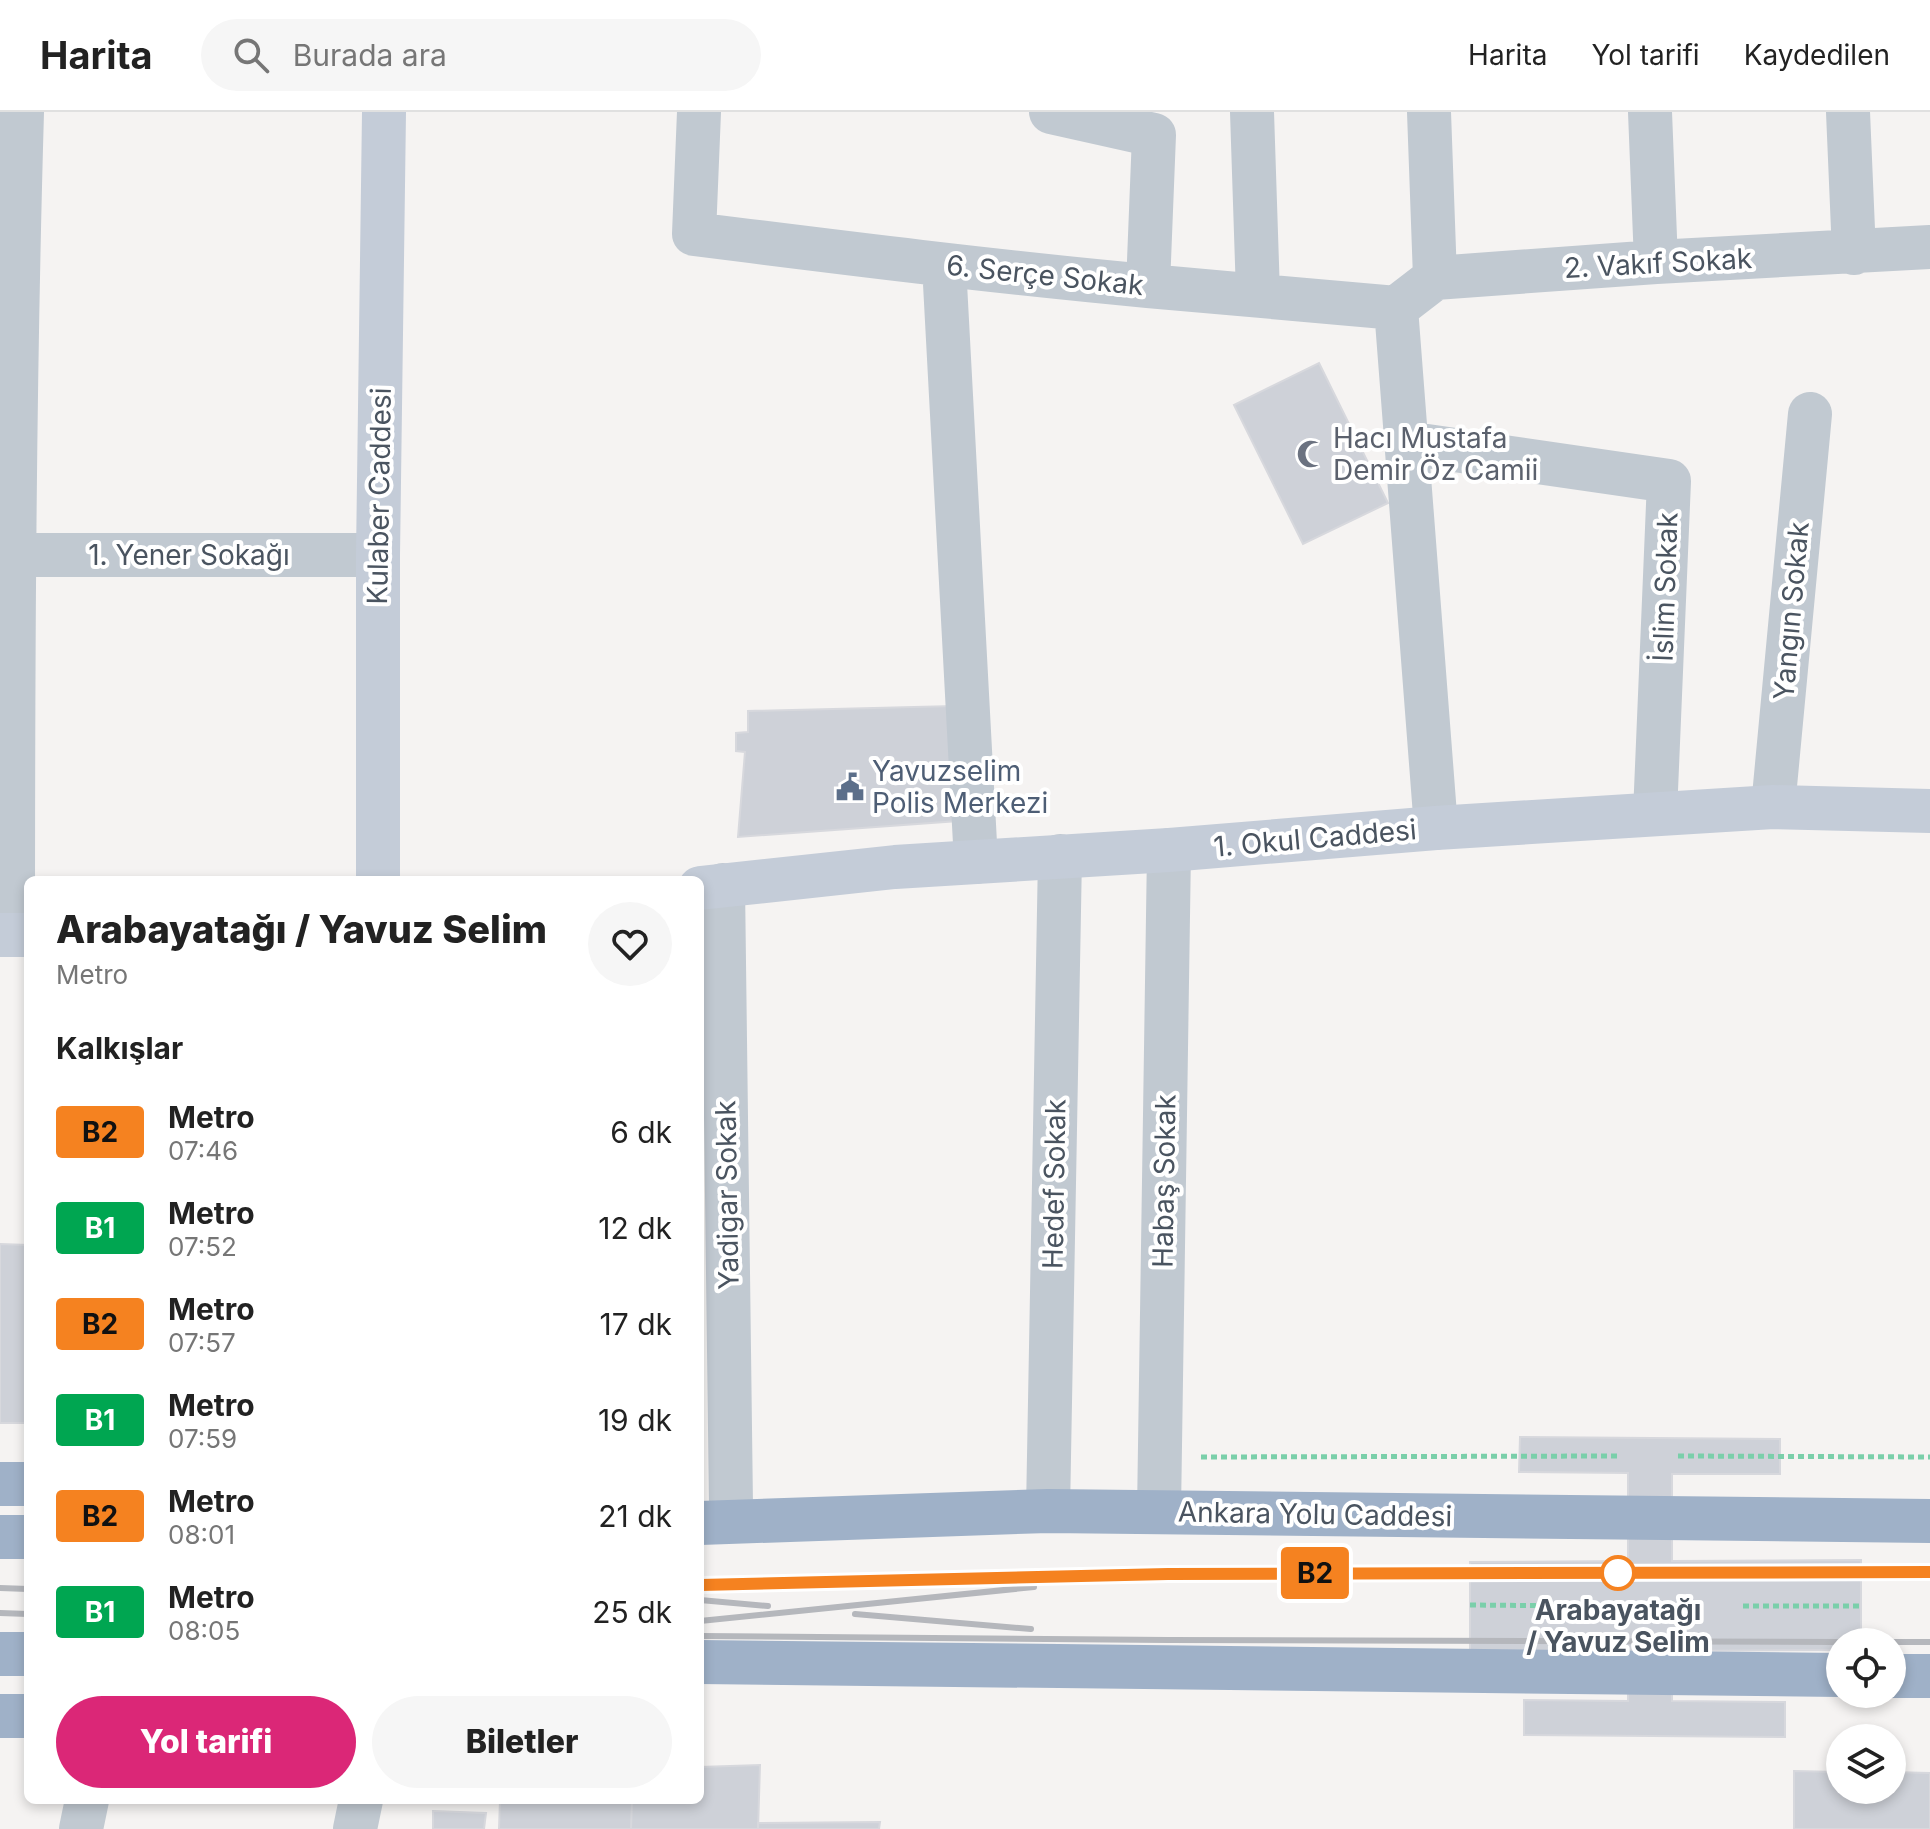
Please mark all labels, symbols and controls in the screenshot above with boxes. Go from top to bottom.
search box [201,19,761,91]
text: Harita [40,32,153,78]
icon: search [229,33,273,77]
text: Burada ara [293,37,447,73]
text: Harita [1468,38,1547,72]
text: Yol tarifi [1591,38,1700,72]
text: Kaydedilen [1744,38,1890,72]
street label: 2. Vakıf Sokak [1563,241,1753,285]
street label: 6. Serçe Sokak [945,248,1145,302]
street label: Kulaber Caddesi [360,387,398,605]
place label: Hacı Mustafa Demir Öz Camii [1333,421,1538,487]
mosque icon: Hacı Mustafa Demir Öz Camii [1296,439,1326,469]
street label: İslim Sokak [1645,512,1685,662]
street label: Yangın Sokak [1766,520,1816,702]
street label: 1. Yener Sokağı [88,538,290,572]
place label: Yavuzselim Polis Merkezi [872,754,1048,820]
public building icon: Yavuzselim Polis Merkezi [835,772,865,802]
street label: 1. Okul Caddesi [1212,812,1418,864]
button: heart [588,902,672,986]
text: Arabayatağı / Yavuz Selim [56,906,547,952]
text: Metro [56,959,128,990]
text: Kalkışlar [56,1030,183,1066]
street label: Habaş Sokak [1145,1094,1183,1268]
text: Metro [168,1099,255,1135]
street label: Hedef Sokak [1036,1099,1072,1269]
street label: Yadigar Sokak [708,1100,746,1290]
text: 6 dk [610,1114,672,1150]
text: B2 [82,1115,118,1149]
text: 07:46 [168,1135,238,1166]
text: Metro [168,1195,255,1231]
text: 12 dk [598,1210,672,1246]
text: B1 [85,1211,115,1245]
text: 07:52 [168,1231,237,1262]
text: Metro [168,1291,255,1327]
text: 17 dk [600,1306,672,1342]
text: B2 [82,1307,118,1341]
text: 07:57 [168,1327,236,1358]
text: Metro [168,1387,255,1423]
text: 19 dk [598,1402,672,1438]
text: B1 [85,1403,115,1437]
text: 07:59 [168,1423,237,1454]
text: Metro [168,1483,255,1519]
street label: Ankara Yolu Caddesi [1178,1495,1452,1533]
text: 21 dk [598,1498,672,1534]
text: B2 [82,1499,118,1533]
text: 08:01 [168,1519,235,1550]
line badge: B2 [1279,1547,1351,1599]
text: B2 [1297,1556,1333,1590]
marker: Arabayatağı / Yavuz Selim [1601,1556,1635,1590]
text: Metro [168,1579,255,1615]
place label: Arabayatağı / Yavuz Selim [1526,1593,1710,1659]
text: 25 dk [592,1594,672,1630]
text: B1 [85,1595,115,1629]
text: 08:05 [168,1615,240,1646]
map controls [1826,1628,1906,1804]
button: locate [1826,1628,1906,1708]
button: Yol tarifi [56,1696,356,1788]
button: Biletler [372,1696,672,1788]
button: layers [1826,1724,1906,1804]

